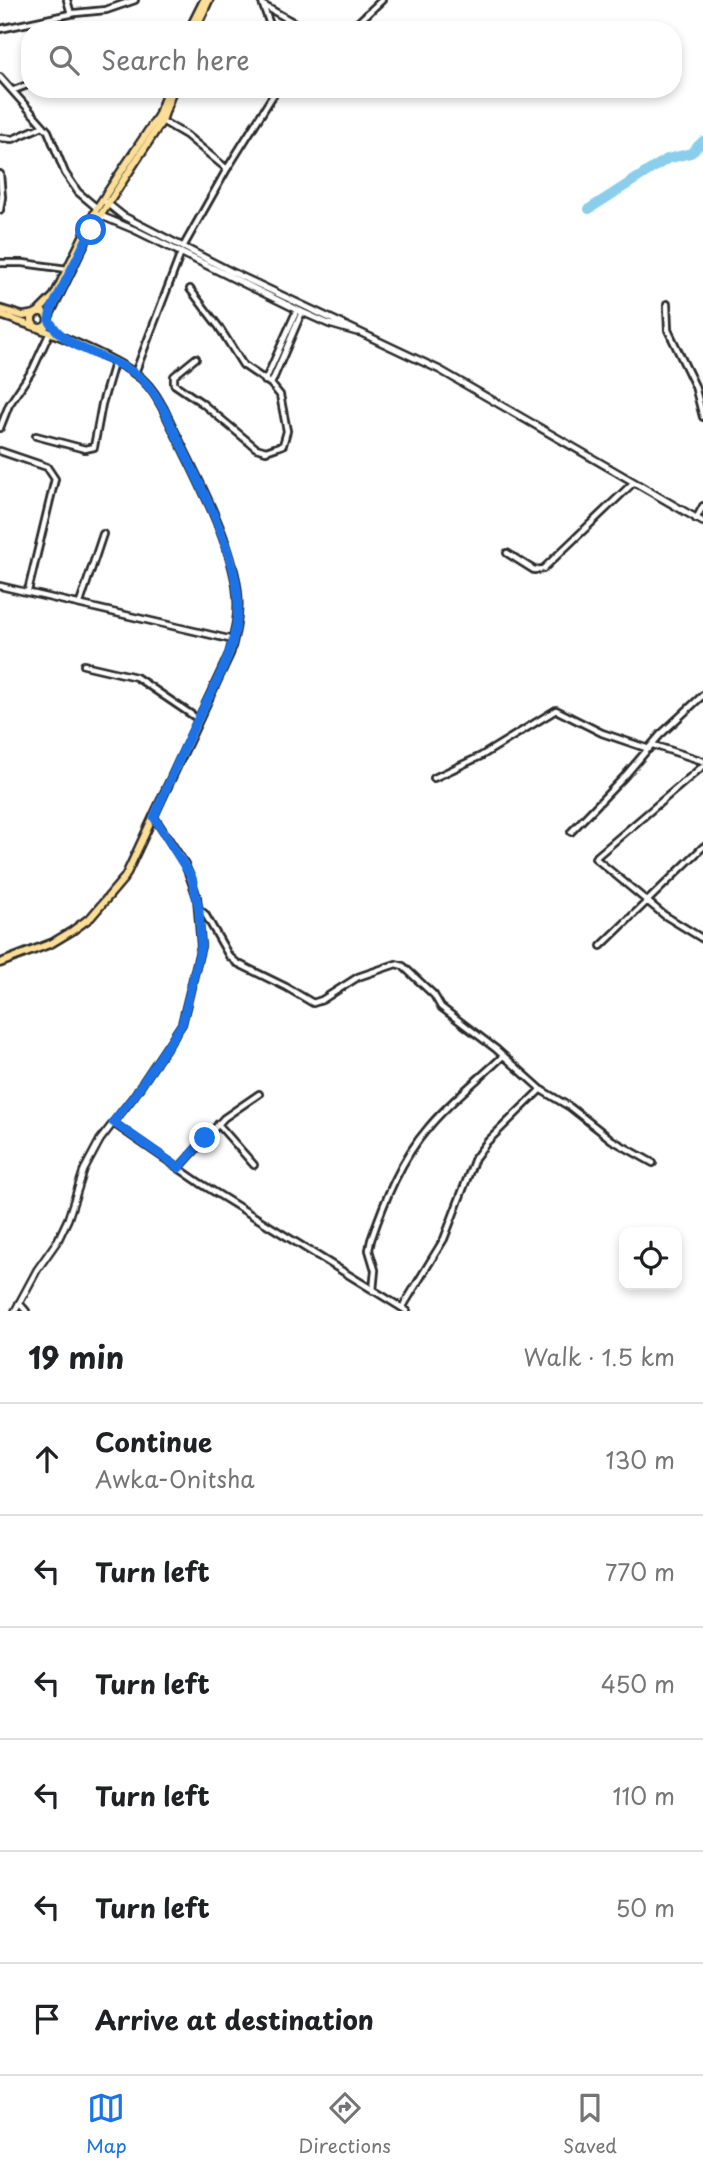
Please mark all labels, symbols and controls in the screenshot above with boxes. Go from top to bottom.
search box [21,21,682,98]
text: Search here [101,40,250,79]
icon: search [45,41,83,79]
route start [75,214,106,245]
route end [189,1122,220,1153]
map controls [619,1227,682,1290]
button: locate [619,1227,682,1290]
text: 19 min [28,1334,124,1379]
text: Walk · 1.5 km [523,1339,675,1374]
text: Continue [95,1422,212,1461]
icon: ahead [28,1440,66,1478]
text: 130 m [605,1442,675,1477]
text: Awka-Onitsha [95,1461,255,1496]
icon: left [28,1552,66,1590]
text: Turn left [95,1552,210,1591]
text: 770 m [605,1554,675,1589]
icon: left [28,1664,66,1702]
text: Turn left [95,1664,210,1703]
text: 450 m [601,1666,675,1701]
icon: left [28,1776,66,1814]
text: Turn left [95,1776,210,1815]
text: 110 m [613,1778,675,1813]
icon: left [28,1888,66,1926]
text: Turn left [95,1888,210,1927]
text: 50 m [615,1890,675,1925]
icon: arrive [28,2000,66,2038]
text: Arrive at destination [95,2000,374,2039]
tab: Map [86,2089,127,2159]
tab: Directions [299,2089,391,2159]
tab: Saved [563,2089,617,2159]

